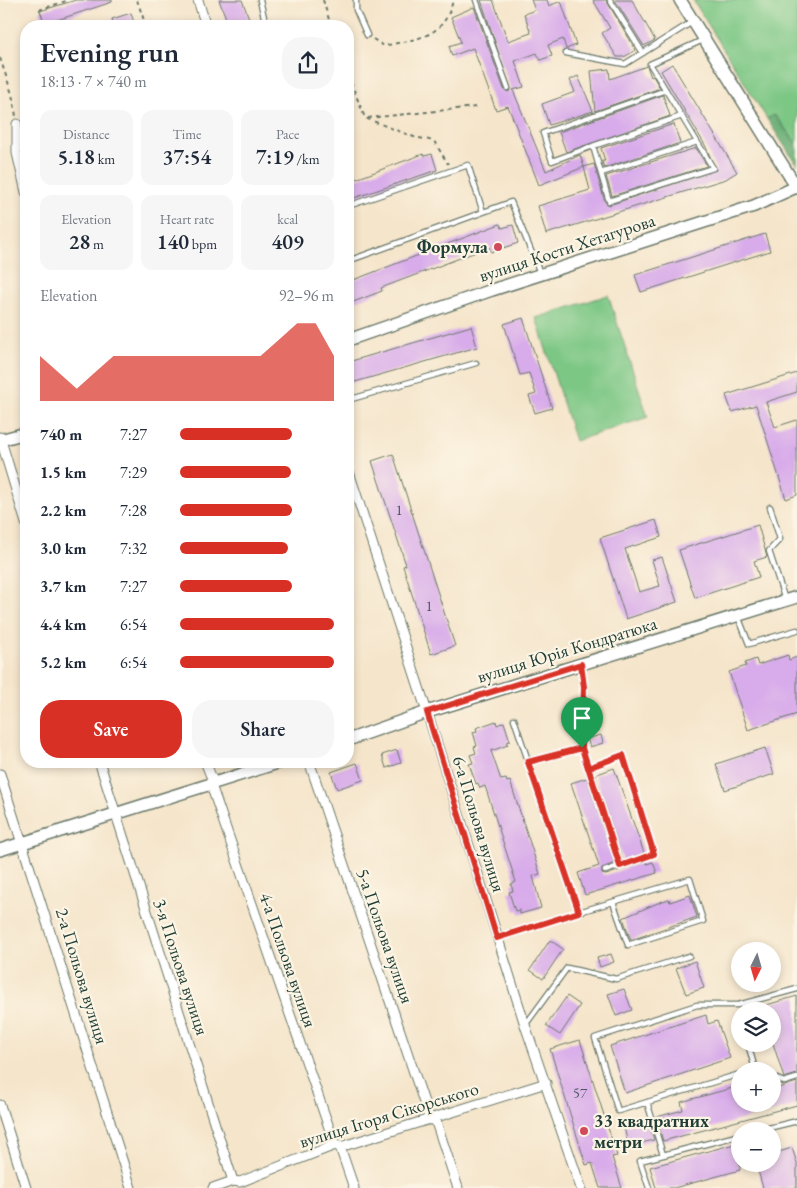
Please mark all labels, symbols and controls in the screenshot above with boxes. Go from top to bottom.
text: Evening run [40,34,179,70]
button: share [282,37,334,89]
text: 18:13 · 7 × 740 m [40,71,147,92]
text: Distance [63,125,110,143]
text: Time [172,125,202,143]
text: Pace [276,125,299,143]
text: 5.18 [57,143,95,170]
text: 37:54 [163,143,211,170]
text: 7:19 [256,143,294,170]
text: km [95,150,115,168]
text: /km [294,150,320,168]
street label: вулиця Кости Хетагурова [476,208,659,287]
text: Elevation [61,210,112,228]
text: Heart rate [160,210,214,228]
text: kcal [277,210,298,228]
text: 28 [69,228,90,255]
text: 140 [157,228,189,255]
text: 409 [271,228,304,255]
text: m [90,235,104,253]
text: bpm [189,235,217,253]
place label: Формула [417,235,488,258]
marker: Формула [492,241,504,253]
text: Elevation [40,285,98,306]
text: 92–96 m [279,285,334,306]
text: 740 m [40,424,82,445]
text: 7:27 [120,424,147,445]
text: 1.5 km [40,462,86,483]
text: 7:29 [120,462,147,483]
text: 2.2 km [40,500,86,521]
text: 7:28 [120,500,147,521]
house number: 1 [395,500,403,519]
text: 3.0 km [40,538,86,559]
text: 7:32 [120,538,147,559]
text: 3.7 km [40,576,86,597]
text: 7:27 [120,576,147,597]
house number: 1 [425,596,433,615]
street label: вулиця Юрія Кондратюка [474,611,660,688]
text: 4.4 km [40,614,86,635]
text: 6:54 [120,614,147,635]
text: 5.2 km [40,652,86,673]
text: 6:54 [120,652,147,673]
pin [561,697,603,748]
button: Save [40,700,182,758]
button: Share [192,700,334,758]
icon: arrive [568,704,596,732]
street label: 6-а Польова вулиця [448,753,511,895]
street label: 5-а Польова вулиця [352,865,419,1006]
street label: 4-а Польова вулиця [255,889,322,1030]
street label: 3-я Польова вулиця [149,896,214,1038]
street label: 2-а Польова вулиця [51,905,114,1047]
north arrow [731,942,781,992]
map controls [731,942,781,1172]
button: layers [731,1002,781,1052]
button: + [731,1062,781,1112]
street label: вулиця Ігоря Сікорського [296,1076,481,1153]
house number: 57 [573,1083,588,1102]
place label: 33 квадратних метри [594,1109,709,1153]
button: − [731,1122,781,1172]
marker: 33 квадратних метри [578,1125,590,1137]

